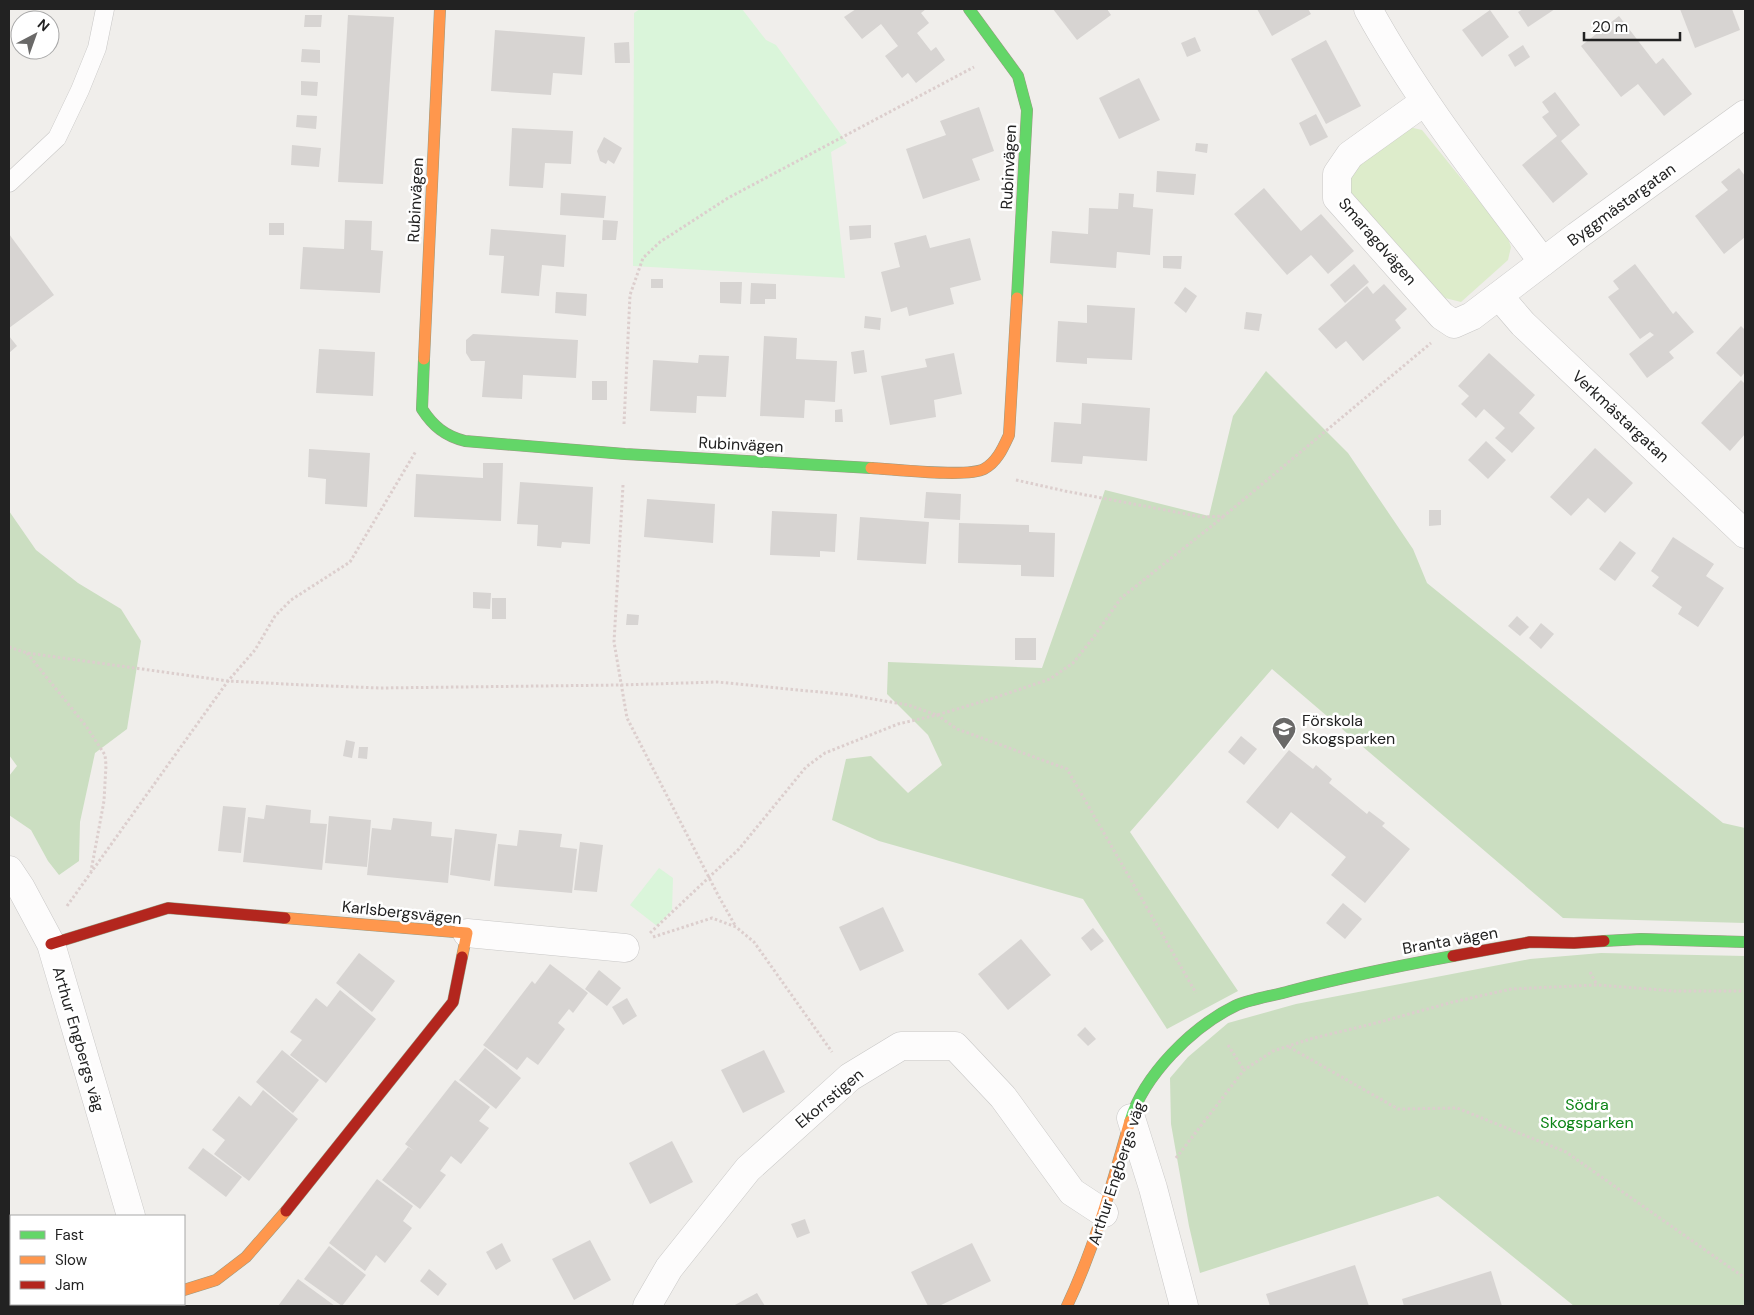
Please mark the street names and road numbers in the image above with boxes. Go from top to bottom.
street label: Rubinvägen [996,124,1021,210]
street label: Rubinvägen [403,157,428,243]
street label: Byggmästargatan [1563,158,1680,251]
street label: Smaragdvägen [1334,193,1421,289]
street label: Verkmästargatan [1568,366,1674,467]
street label: Rubinvägen [698,432,784,457]
street label: Karlsbergsvägen [341,896,463,929]
street label: Branta vägen [1401,922,1499,959]
street label: Arthur Engbergs väg [48,964,109,1114]
street label: Ekorrstigen [791,1064,868,1133]
street label: Arthur Engbergs väg [1083,1098,1150,1248]

